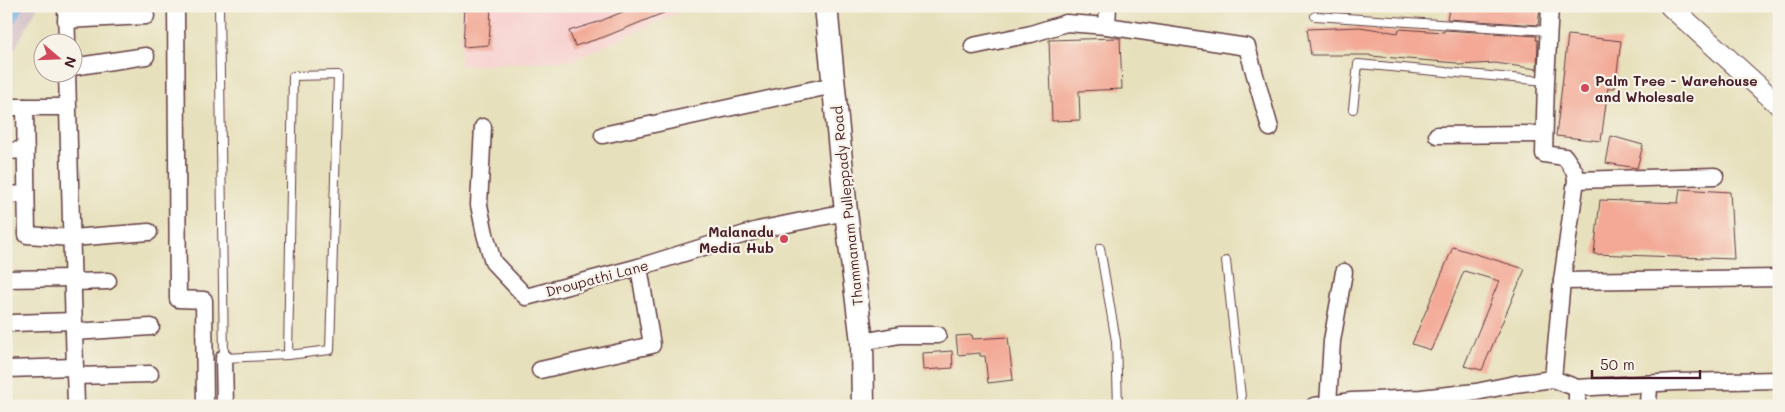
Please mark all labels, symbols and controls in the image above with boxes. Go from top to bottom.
north arrow [32,32,82,82]
text: N [60,54,81,71]
place label: Palm Tree - Warehouse and Wholesale [1595,71,1758,106]
marker: Palm Tree - Warehouse and Wholesale [1579,82,1591,94]
street label: Thammanam Pulleppady Road [827,105,867,307]
place label: Malanadu Media Hub [699,222,774,257]
marker: Malanadu Media Hub [778,233,790,245]
street label: Droupathi Lane [544,255,650,301]
scale bar [1592,347,1700,379]
text: 50 m [1600,354,1635,374]

